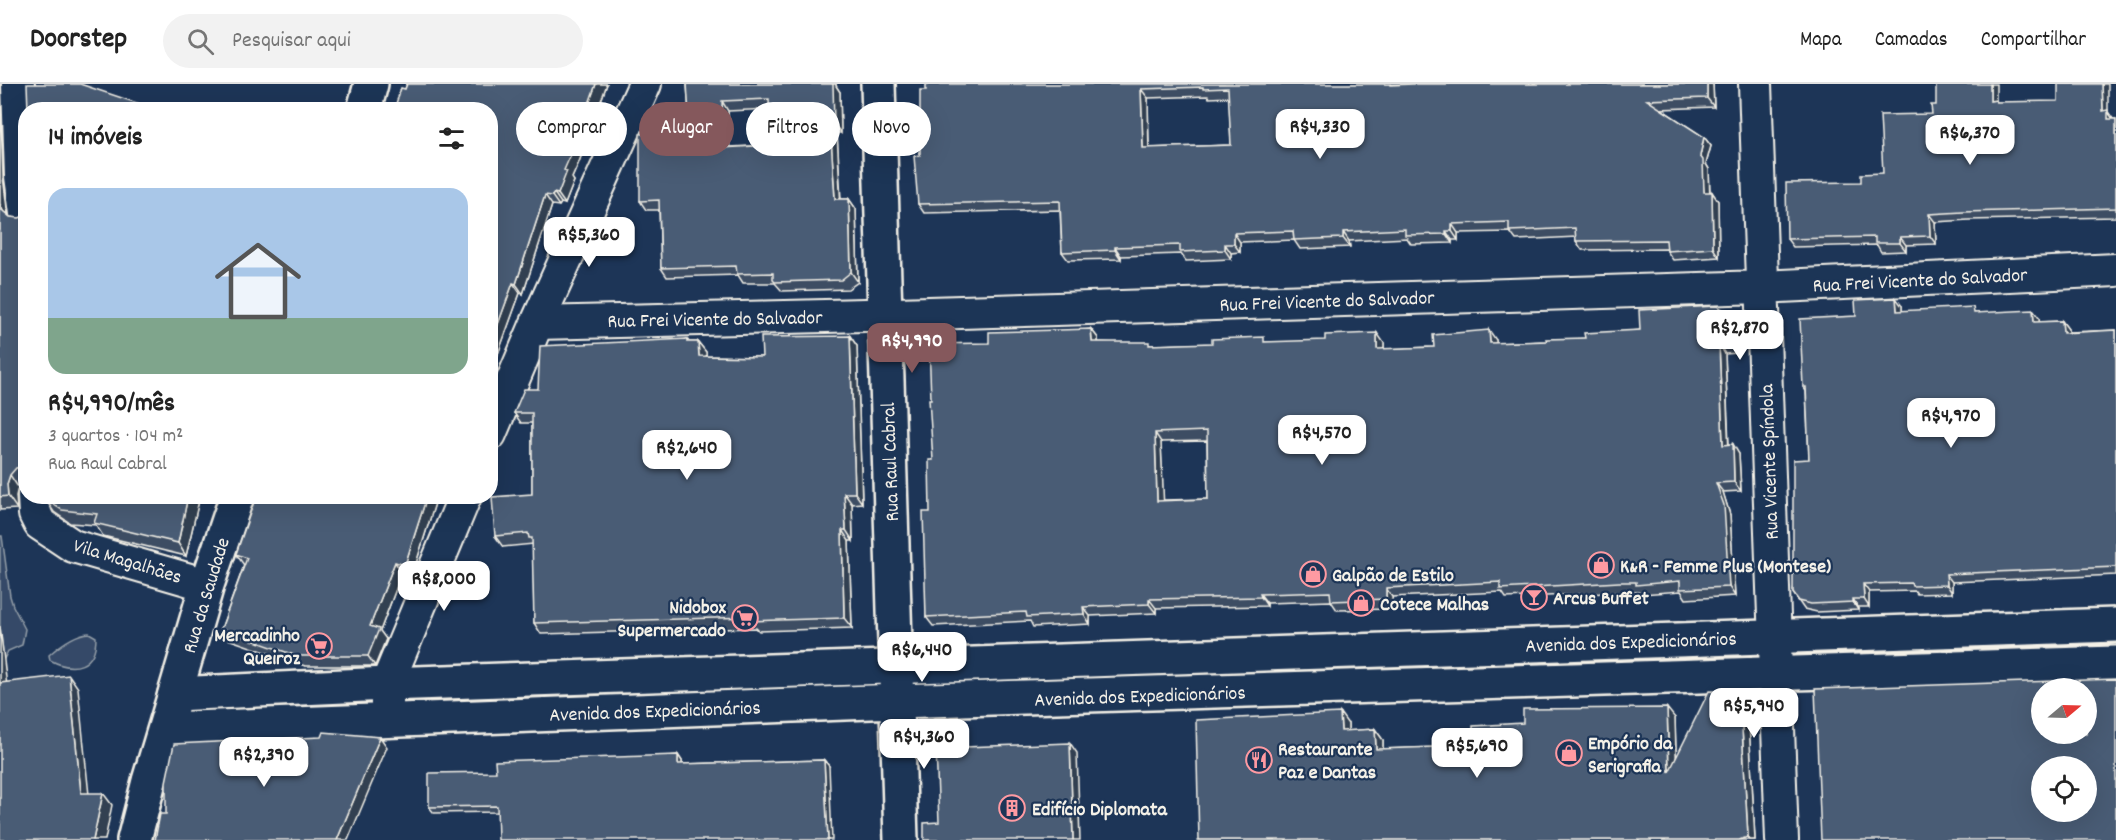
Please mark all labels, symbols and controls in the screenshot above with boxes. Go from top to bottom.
search box [163,14,583,68]
text: Doorstep [30,21,127,61]
icon: search [184,25,217,58]
text: Pesquisar aqui [232,26,351,57]
text: Mapa [1800,26,1842,56]
text: Camadas [1875,26,1948,56]
text: Compartilhar [1981,26,2086,56]
chip: Comprar [516,102,627,156]
chip: Alugar [639,102,734,156]
chip: Filtros [746,102,840,156]
chip: Novo [852,102,931,156]
pin: R$4,330 [1265,109,1375,160]
text: R$4,330 [1290,114,1350,142]
pin: R$6,370 [1915,115,2025,166]
text: 14 imóveis [48,120,143,157]
text: R$6,370 [1940,120,2000,148]
icon: filters [435,122,468,155]
pin: R$5,360 [534,217,644,268]
text: R$5,360 [558,222,620,250]
icon: home [204,227,312,335]
street label: Rua Frei Vicente do Salvador [1812,262,2029,302]
street label: Rua Frei Vicente do Salvador [1219,285,1436,321]
street label: Rua Frei Vicente do Salvador [607,305,823,337]
pin: R$2,870 [1685,310,1795,361]
text: R$2,870 [1711,315,1770,343]
pin: R$4,990 [857,323,967,374]
text: R$4,990 [881,328,943,356]
street label: Rua Vicente Spíndola [1754,383,1788,540]
text: R$4,990/mês [48,386,175,423]
pin: R$4,970 [1896,398,2006,449]
street label: Rua Raul Cabral [876,402,908,522]
text: R$4,970 [1921,403,1981,431]
pin: R$4,570 [1267,415,1377,466]
text: R$4,570 [1292,420,1352,448]
text: 3 quartos · 104 m² [48,423,183,451]
pin: R$2,640 [632,430,742,481]
text: R$2,640 [656,435,718,463]
text: Rua Raul Cabral [48,451,167,479]
street label: Vila Magalhães [69,533,185,593]
street label: Rua da Saudade [177,534,239,657]
shop icon: K&R - Femme Plus (Montese) [1586,550,1616,580]
place label: K&R - Femme Plus (Montese) [1620,554,1831,582]
shop icon: Galpão de Estilo [1298,559,1328,589]
pin: R$8,000 [389,561,499,612]
place label: Galpão de Estilo [1332,563,1454,591]
text: R$8,000 [412,566,476,594]
bar icon: Arcus Buffet [1519,582,1549,612]
place label: Arcus Buffet [1553,586,1649,614]
shop icon: Cotece Malhas [1346,588,1376,618]
place label: Cotece Malhas [1380,592,1489,620]
place label: Nidobox Supermercado [617,595,727,646]
supermarket icon: Nidobox Supermercado [730,603,760,633]
place label: Mercadinho Queiroz [214,623,300,674]
street label: Avenida dos Expedicionários [1525,626,1737,662]
supermarket icon: Mercadinho Queiroz [304,631,334,661]
pin: R$6,440 [867,632,977,683]
text: R$6,440 [892,637,952,665]
north arrow [2031,678,2097,744]
map controls [2031,678,2097,822]
street label: Avenida dos Expedicionários [1034,680,1246,716]
pin: R$5,940 [1699,688,1809,739]
text: R$5,940 [1723,693,1785,721]
street label: Avenida dos Expedicionários [549,695,761,731]
pin: R$4,360 [869,719,979,770]
text: R$4,360 [893,724,955,752]
pin: R$5,690 [1422,728,1532,779]
place label: Empório da Serigrafia [1588,731,1673,782]
text: R$5,690 [1446,733,1508,761]
pin: R$2,390 [209,737,319,788]
place label: Restaurante Paz e Dantas [1278,737,1376,788]
shop icon: Empório da Serigrafia [1554,738,1584,768]
text: R$2,390 [233,742,295,770]
restaurant icon: Restaurante Paz e Dantas [1244,745,1274,775]
button: locate [2031,756,2097,822]
building icon: Edifício Diplomata [997,793,1027,823]
place label: Edifício Diplomata [1032,797,1167,825]

